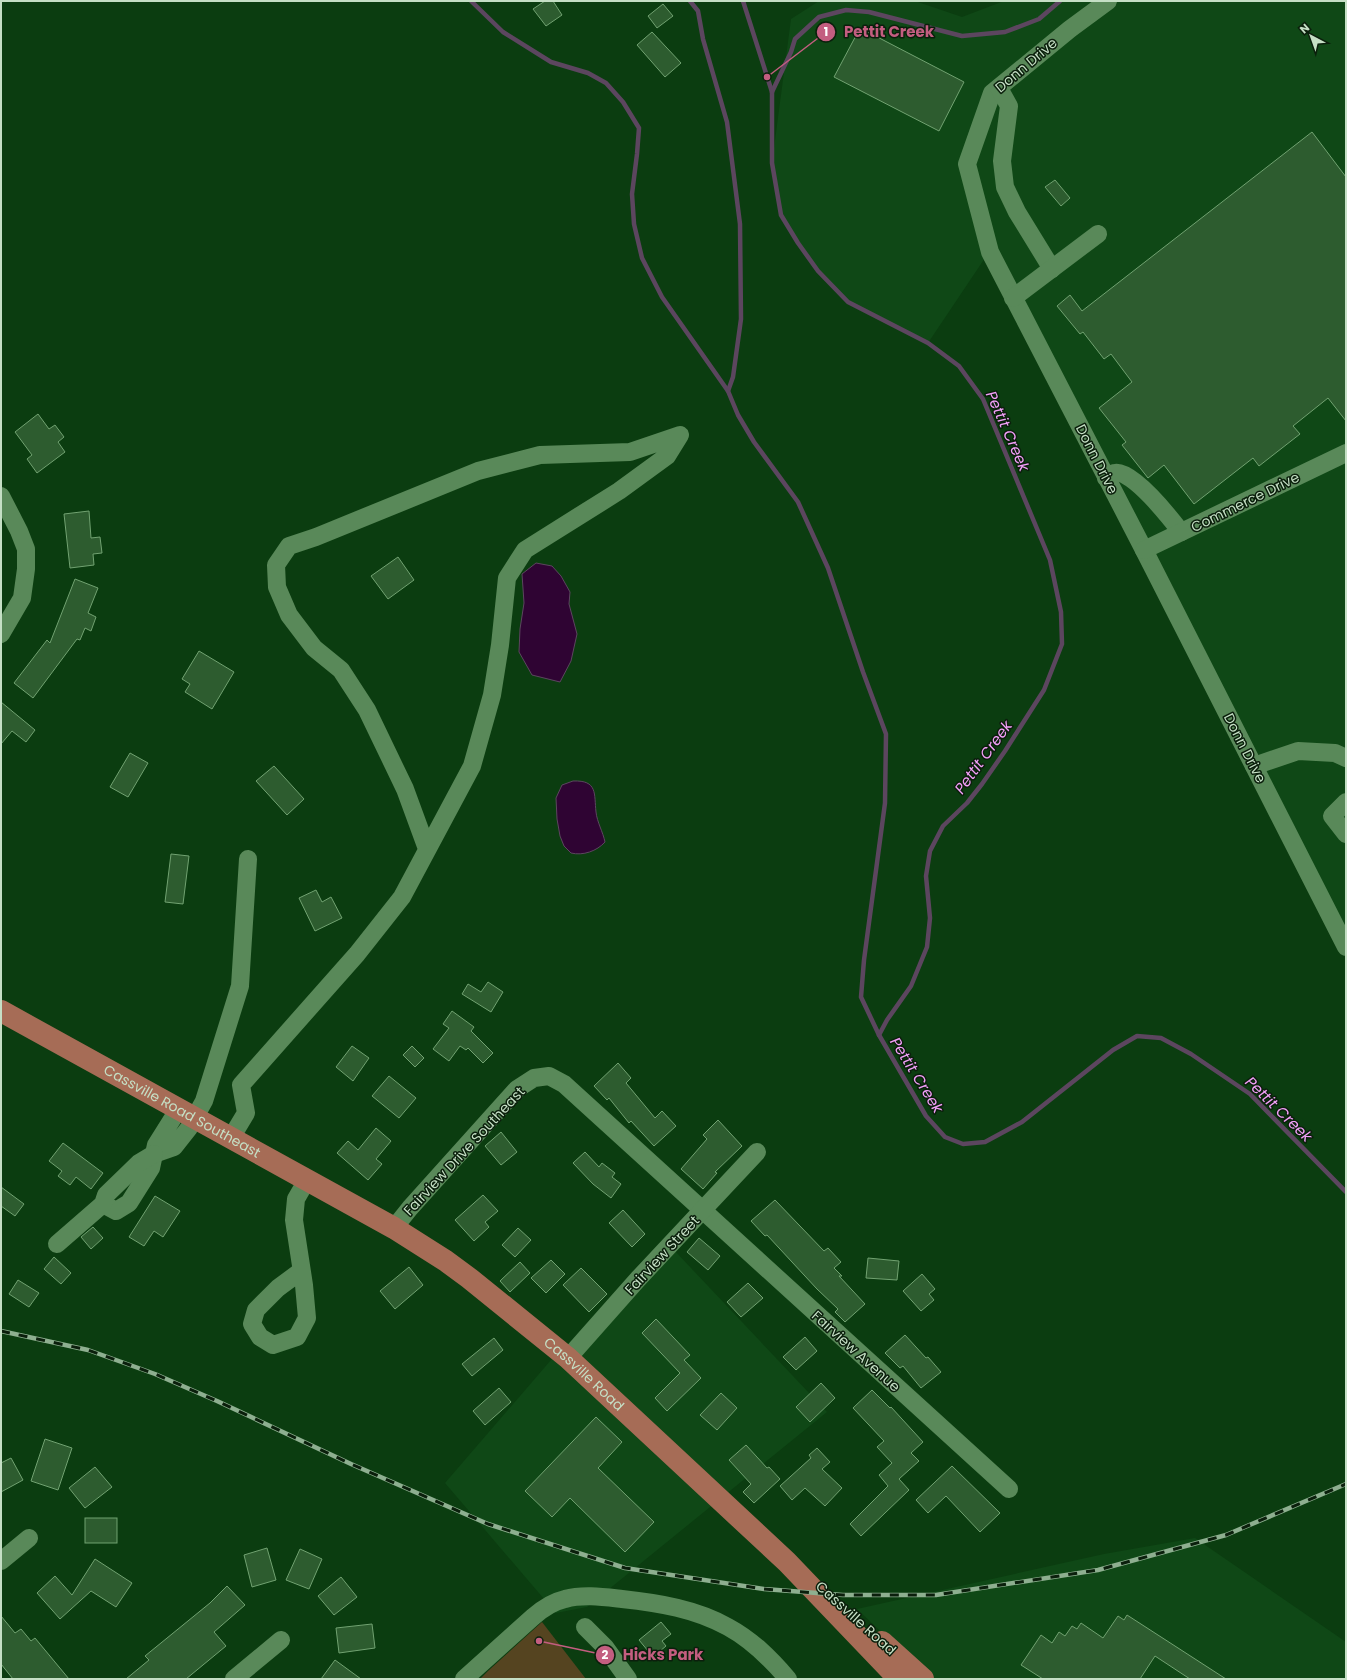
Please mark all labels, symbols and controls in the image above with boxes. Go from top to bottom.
north arrow [1291,16,1331,56]
callout: Pettit Creek [816,18,942,45]
text: N [1296,20,1313,37]
text: Pettit Creek [844,21,935,42]
text: 1 [824,23,828,40]
street label: Donn Drive [991,33,1062,97]
water label: Pettit Creek [981,387,1036,476]
street label: Donn Drive [1071,421,1123,498]
street label: Commerce Drive [1187,467,1303,537]
street label: Donn Drive [1219,710,1271,787]
water label: Pettit Creek [949,715,1018,798]
water label: Pettit Creek [885,1033,949,1118]
street label: Cassville Road Southeast [100,1060,264,1162]
water label: Pettit Creek [1241,1072,1318,1147]
street label: Fairview Drive Southeast [399,1082,529,1220]
street label: Fairview Street [620,1211,704,1299]
street label: Fairview Avenue [807,1306,905,1396]
street label: Cassville Road [540,1332,629,1415]
street label: Cassville Road [811,1576,901,1660]
callout: Hicks Park [595,1641,712,1668]
text: Hicks Park [623,1644,704,1665]
text: 2 [602,1646,609,1663]

